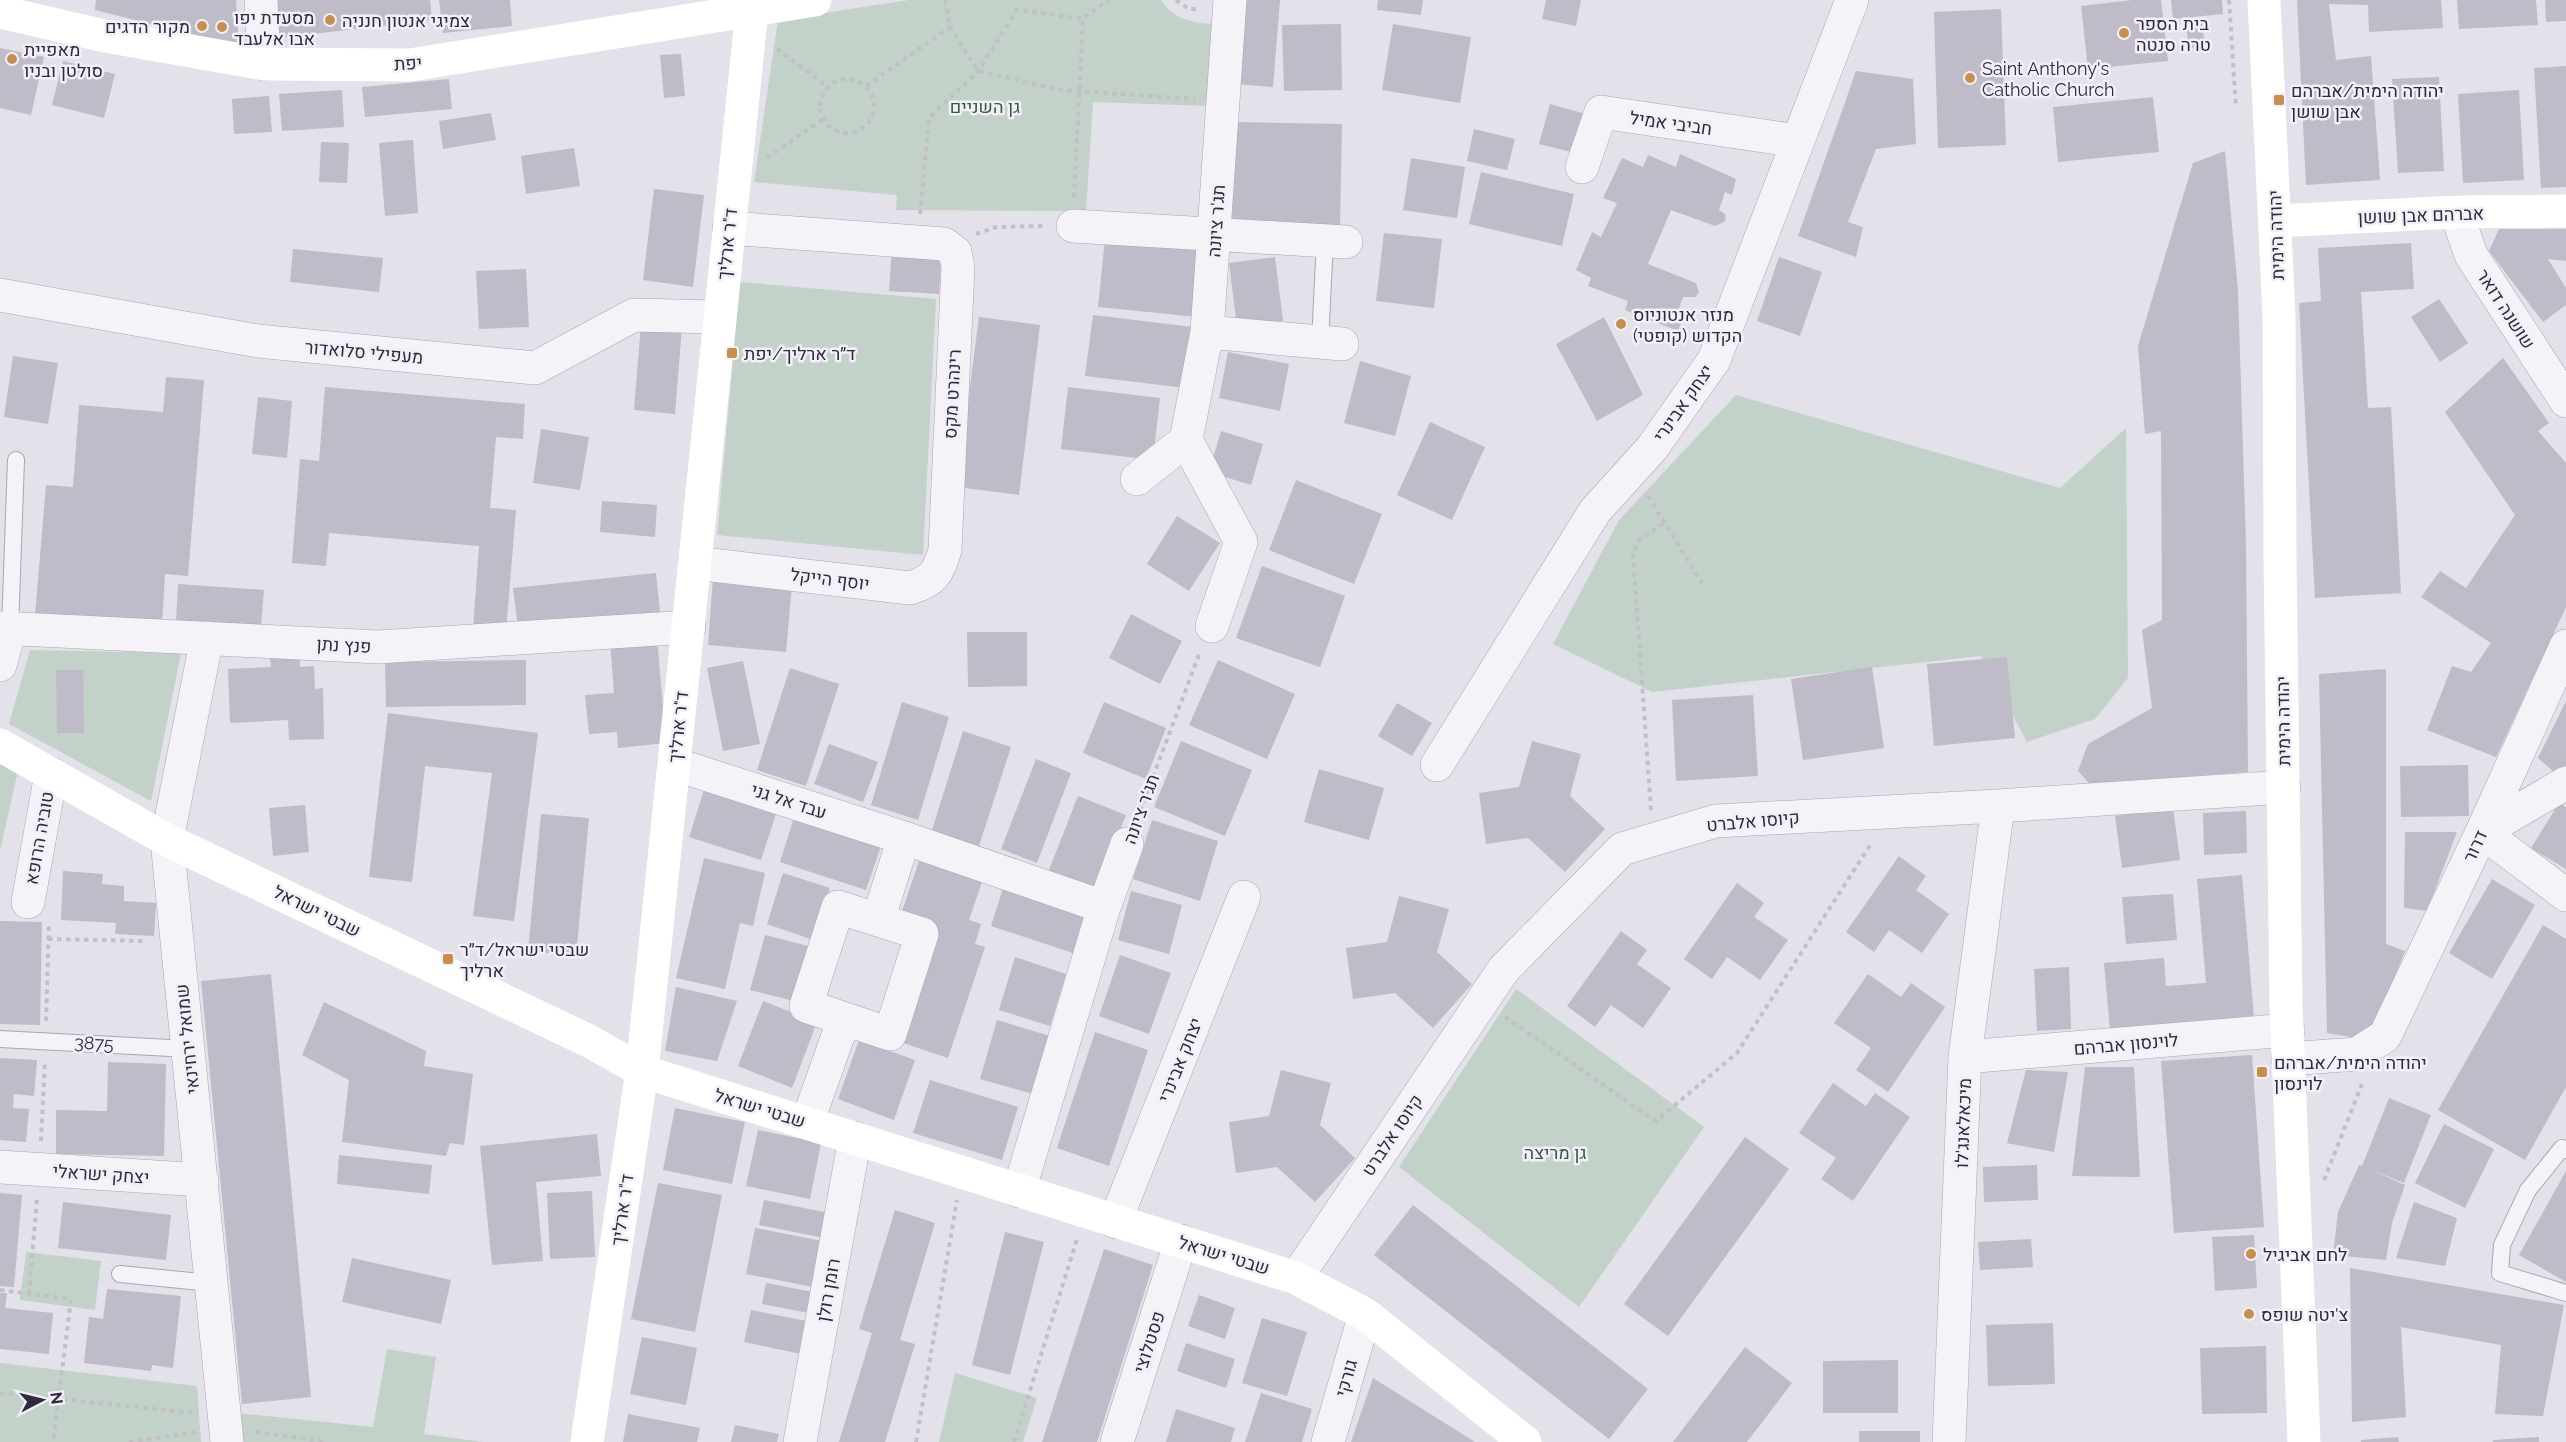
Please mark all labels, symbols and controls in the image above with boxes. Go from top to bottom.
place label: מסעדת יפו אבו אלעבד [234,7,315,49]
place label: צמיגי אנטון חנניה [342,10,470,31]
marker: צמיגי אנטון חנניה [323,13,337,27]
place label: בית הספר טרה סנטה [2136,13,2211,55]
place label: מקור הדגים [105,16,190,37]
marker: מקור הדגים [195,19,209,33]
marker: מסעדת יפו אבו אלעבד [215,20,229,34]
marker: בית הספר טרה סנטה [2117,26,2131,40]
place label: מאפיית סולטן ובניו [24,39,103,81]
marker: מאפיית סולטן ובניו [5,52,19,66]
street label: יפת [393,52,423,74]
place label: Saint Anthony's Catholic Church [1982,58,2115,100]
marker: Saint Anthony's Catholic Church [1963,71,1977,85]
place label: יהודה הימית/אברהם אבן שושן [2291,80,2444,122]
marker: יהודה הימית/אברהם אבן שושן [2272,93,2286,107]
park label: גן השניים [950,96,1020,117]
street label: חביבי אמיל [1628,107,1714,139]
street label: תג'ר ציונה [1203,184,1229,258]
street label: יהודה הימית [2264,190,2288,280]
street label: אברהם אבן שושן [2358,202,2484,228]
street label: ד"ר ארליך [713,207,741,281]
street label: שושנה דואר [2473,265,2539,353]
place label: מנזר אנטוניוס הקדוש (קופטי) [1633,304,1742,346]
marker: מנזר אנטוניוס הקדוש (קופטי) [1614,317,1628,331]
street label: מעפילי סלואדור [304,336,424,368]
place label: ד״ר ארליך/יפת [744,343,856,364]
marker: ד״ר ארליך/יפת [725,346,739,360]
street label: רינהרט מקס [939,349,965,439]
street label: יצחק אבינרי [1649,360,1717,446]
street label: יוסף הייקל [789,564,871,594]
street label: פנץ נתן [316,633,372,657]
street label: יהודה הימית [2272,676,2294,766]
street label: ד"ר ארליך [664,690,692,764]
street label: תג'ר ציונה [1119,771,1163,847]
street label: עבד אל גני [749,779,829,823]
street label: טוביה הרופא [20,790,58,886]
street label: קיוסו אלברט [1706,806,1800,836]
street label: דרור [2459,827,2491,865]
street label: שבטי ישראל [270,881,364,941]
place label: שבטי ישראל/ד״ר ארליך [460,939,589,981]
marker: שבטי ישראל/ד״ר ארליך [441,952,455,966]
street label: שמואל ירחינאי [171,983,203,1095]
street label: יצחק אבינרי [1154,1015,1206,1105]
street label: לוינסון אברהם [2073,1029,2179,1059]
street label: 3875 [74,1031,114,1055]
place label: יהודה הימית/אברהם לוינסון [2274,1052,2427,1094]
marker: יהודה הימית/אברהם לוינסון [2255,1065,2269,1079]
street label: מיכאלאנג'לו [1951,1077,1975,1169]
street label: שבטי ישראל [712,1084,808,1132]
street label: קיוסו אלברט [1357,1090,1427,1180]
park label: גן מריצה [1524,1142,1586,1163]
street label: יצחק ישראלי [52,1160,150,1188]
street label: ד"ר ארליך [607,1173,637,1247]
street label: שבטי ישראל [1176,1231,1272,1279]
place label: לחם אביגיל [2263,1244,2347,1265]
marker: לחם אביגיל [2244,1247,2258,1261]
street label: רומן רולן [812,1257,844,1323]
place label: צ'יטה שופס [2261,1304,2349,1325]
marker: צ'יטה שופס [2242,1307,2256,1321]
street label: פסטלוצי [1129,1308,1169,1376]
street label: גורקי [1331,1357,1361,1399]
north arrow [12,1370,72,1430]
text: N [46,1391,67,1405]

